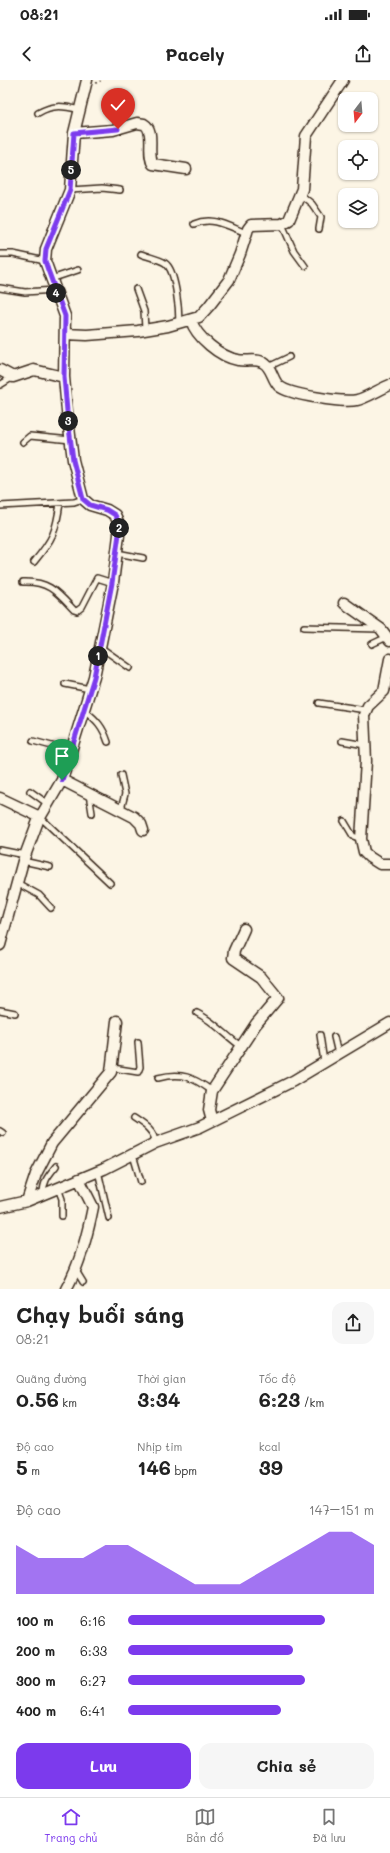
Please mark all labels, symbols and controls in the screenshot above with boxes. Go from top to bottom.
text: 08:21 [20,4,59,24]
text: Pacely [165,42,225,66]
icon: back [16,43,38,65]
icon: share [352,43,374,65]
pin [101,88,135,129]
north arrow [338,92,378,132]
map controls [338,92,378,228]
icon: check [107,94,129,116]
button: locate [338,140,378,180]
pin: 5 [61,160,81,180]
text: 5 [68,162,74,177]
button: layers [338,188,378,228]
pin: 4 [46,283,66,303]
text: 4 [53,285,59,300]
pin: 3 [58,411,78,431]
text: 3 [65,413,71,428]
pin: 2 [109,518,129,538]
text: 2 [116,520,122,535]
pin: 1 [88,646,108,666]
text: 1 [96,648,100,663]
pin [45,739,79,780]
icon: arrive [51,745,73,767]
text: Chạy buổi sáng [16,1300,184,1329]
button: share [332,1302,374,1344]
text: 08:21 [16,1330,49,1347]
text: Quãng đường [16,1371,86,1386]
text: Thời gian [137,1371,186,1386]
text: Tốc độ [259,1371,296,1386]
text: 0.56 [16,1386,59,1412]
text: 3:34 [137,1386,180,1412]
text: 6:23 [259,1386,300,1412]
text: km [59,1395,77,1410]
text: /km [300,1395,324,1410]
text: Độ cao [16,1439,54,1454]
text: Nhịp tim [137,1439,182,1454]
text: kcal [259,1439,281,1454]
text: 5 [16,1454,28,1480]
text: 146 [137,1454,171,1480]
text: 39 [259,1454,283,1480]
text: m [28,1463,40,1478]
text: bpm [171,1463,197,1478]
text: Độ cao [16,1501,61,1518]
text: 147–151 m [309,1501,374,1518]
text: 100 m [16,1612,53,1629]
text: 6:16 [80,1612,106,1629]
text: 200 m [16,1642,55,1659]
text: 6:33 [80,1642,107,1659]
text: 300 m [16,1672,56,1689]
text: 6:27 [80,1672,106,1689]
text: 400 m [16,1702,56,1719]
text: 6:41 [80,1702,105,1719]
button: Lưu [16,1743,191,1789]
button: Chia sẻ [199,1743,374,1789]
tab: Trang chủ [44,1806,98,1845]
tab: Bản đồ [186,1806,224,1845]
tab: Đã lưu [313,1806,346,1845]

